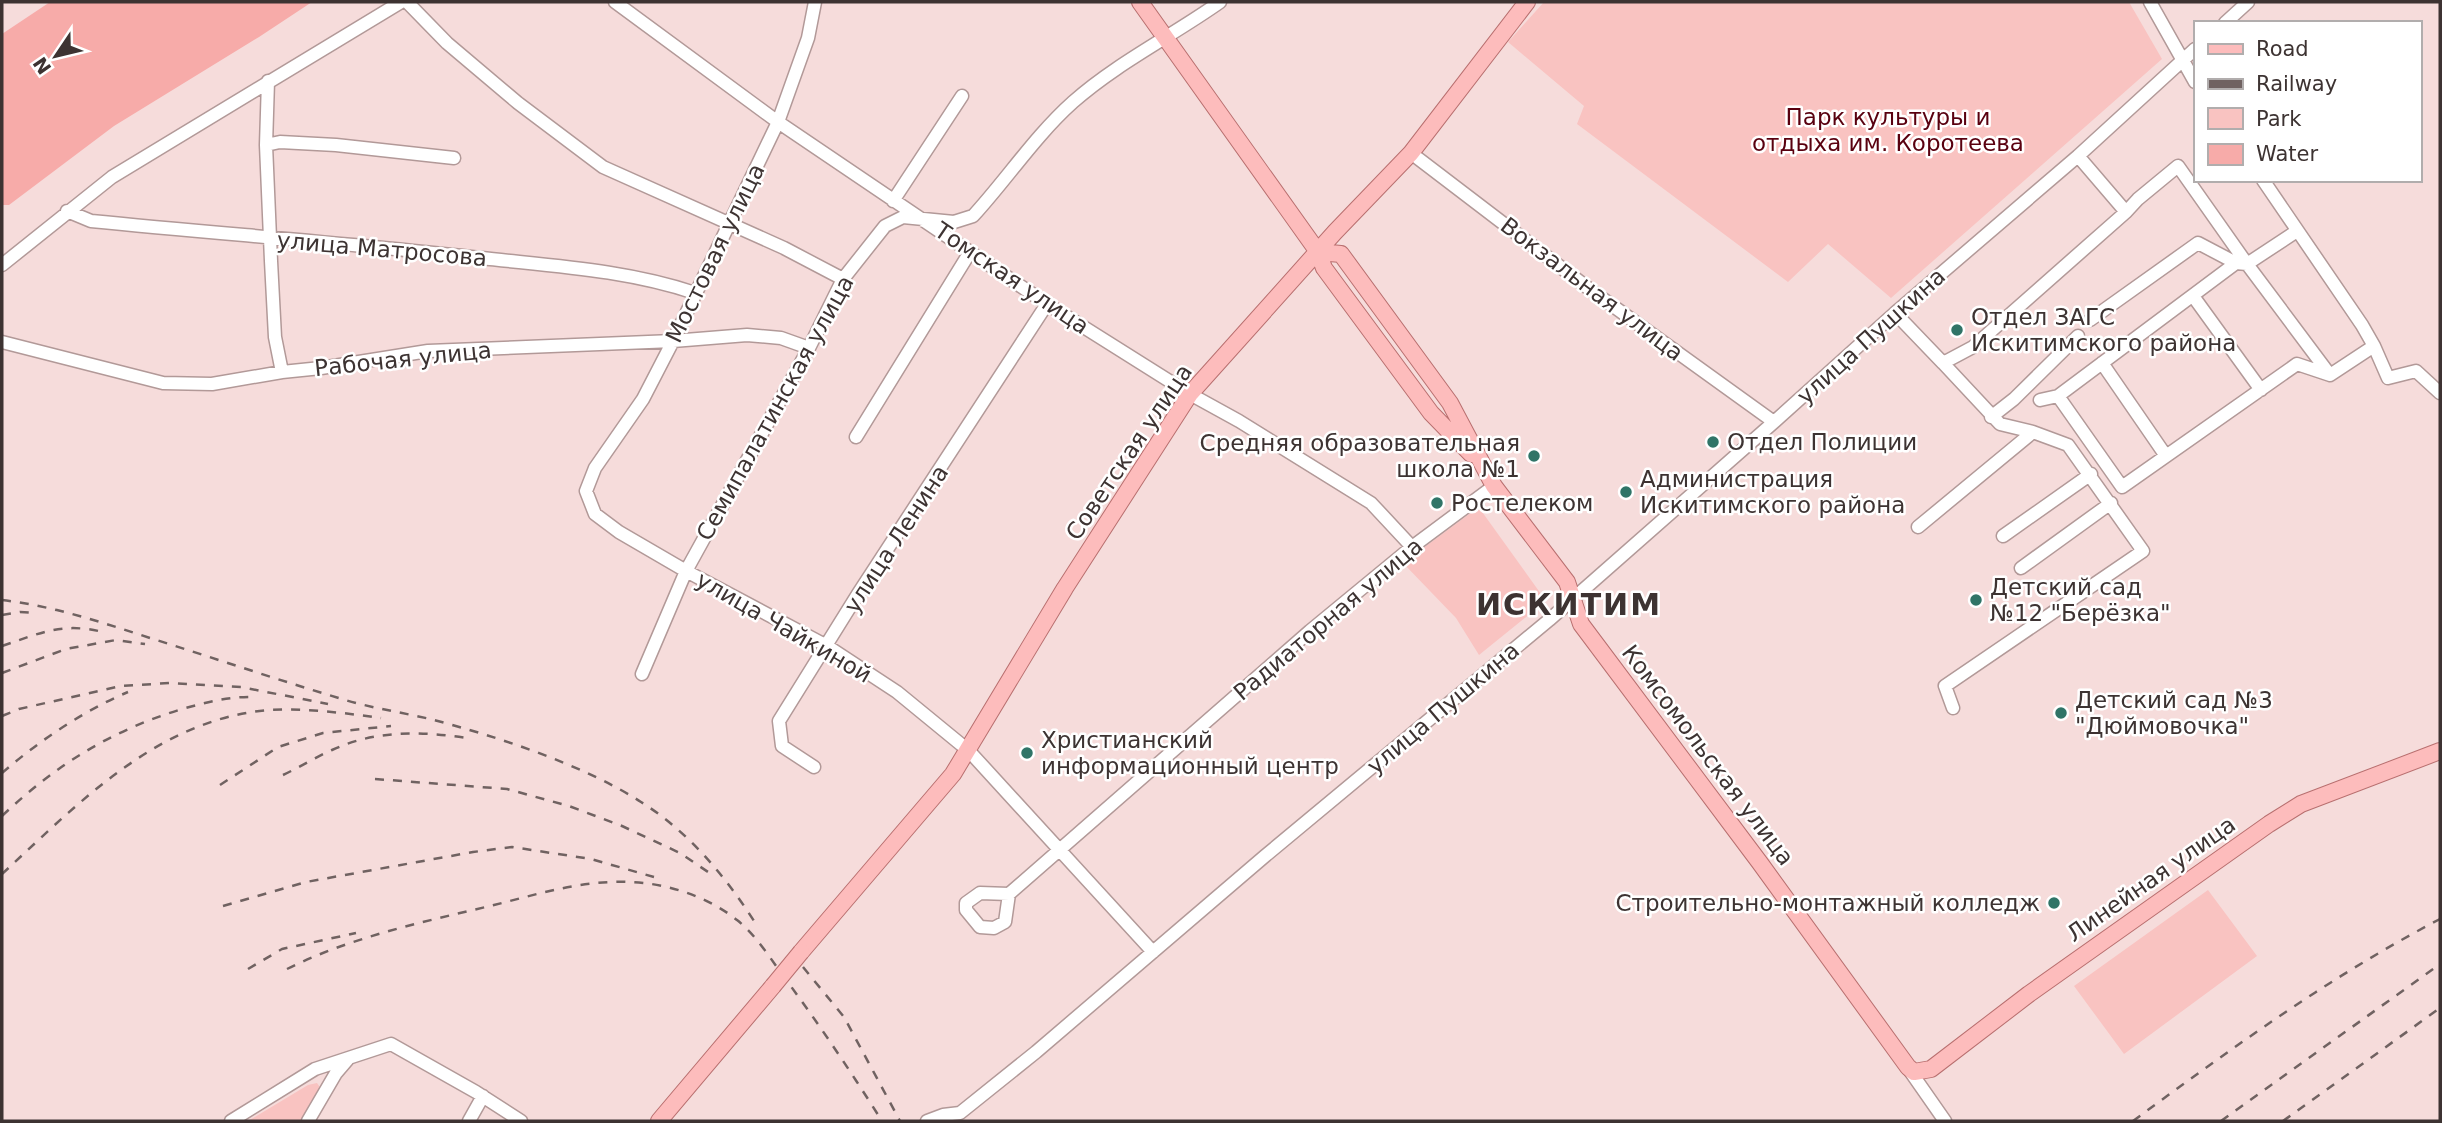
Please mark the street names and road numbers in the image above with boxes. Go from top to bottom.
street label: Мостовая улица [660,159,770,347]
street label: Вокзальная улица [1496,212,1688,366]
street label: Томская улица [929,216,1094,339]
street label: улица Матросова [276,227,488,271]
street label: улица Пушкина [1792,263,1950,409]
street label: Семипалатинская улица [691,271,859,545]
street label: Рабочая улица [313,337,493,381]
street label: Советская улица [1061,359,1197,545]
street label: улица Ленина [839,460,953,618]
street label: Радиаторная улица [1228,532,1428,706]
street label: улица Чайкиной [692,566,876,688]
street label: улица Пушкина [1362,637,1524,779]
street label: Комсомольская улица [1617,640,1799,870]
street label: Линейная улица [2062,811,2240,947]

